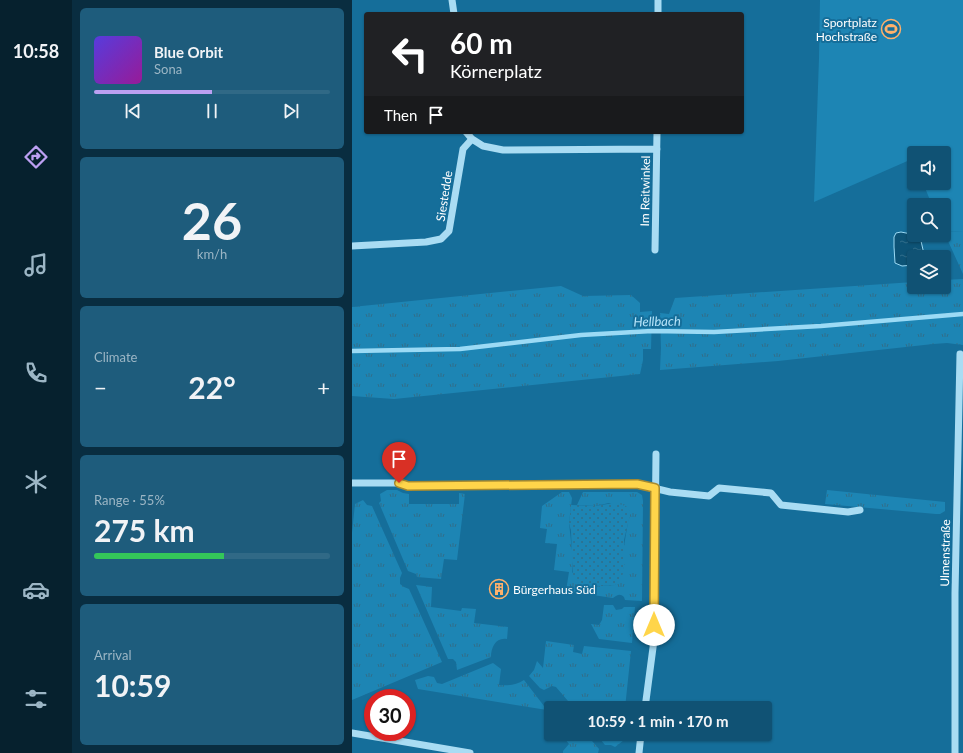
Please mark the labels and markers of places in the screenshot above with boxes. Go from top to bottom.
place label: Sportplatz Hochstraße [816,15,878,44]
sports icon: Sportplatz Hochstraße [880,18,902,40]
pin [382,442,416,483]
building icon: Bürgerhaus Süd [488,578,510,600]
place label: Bürgerhaus Süd [513,582,596,597]

